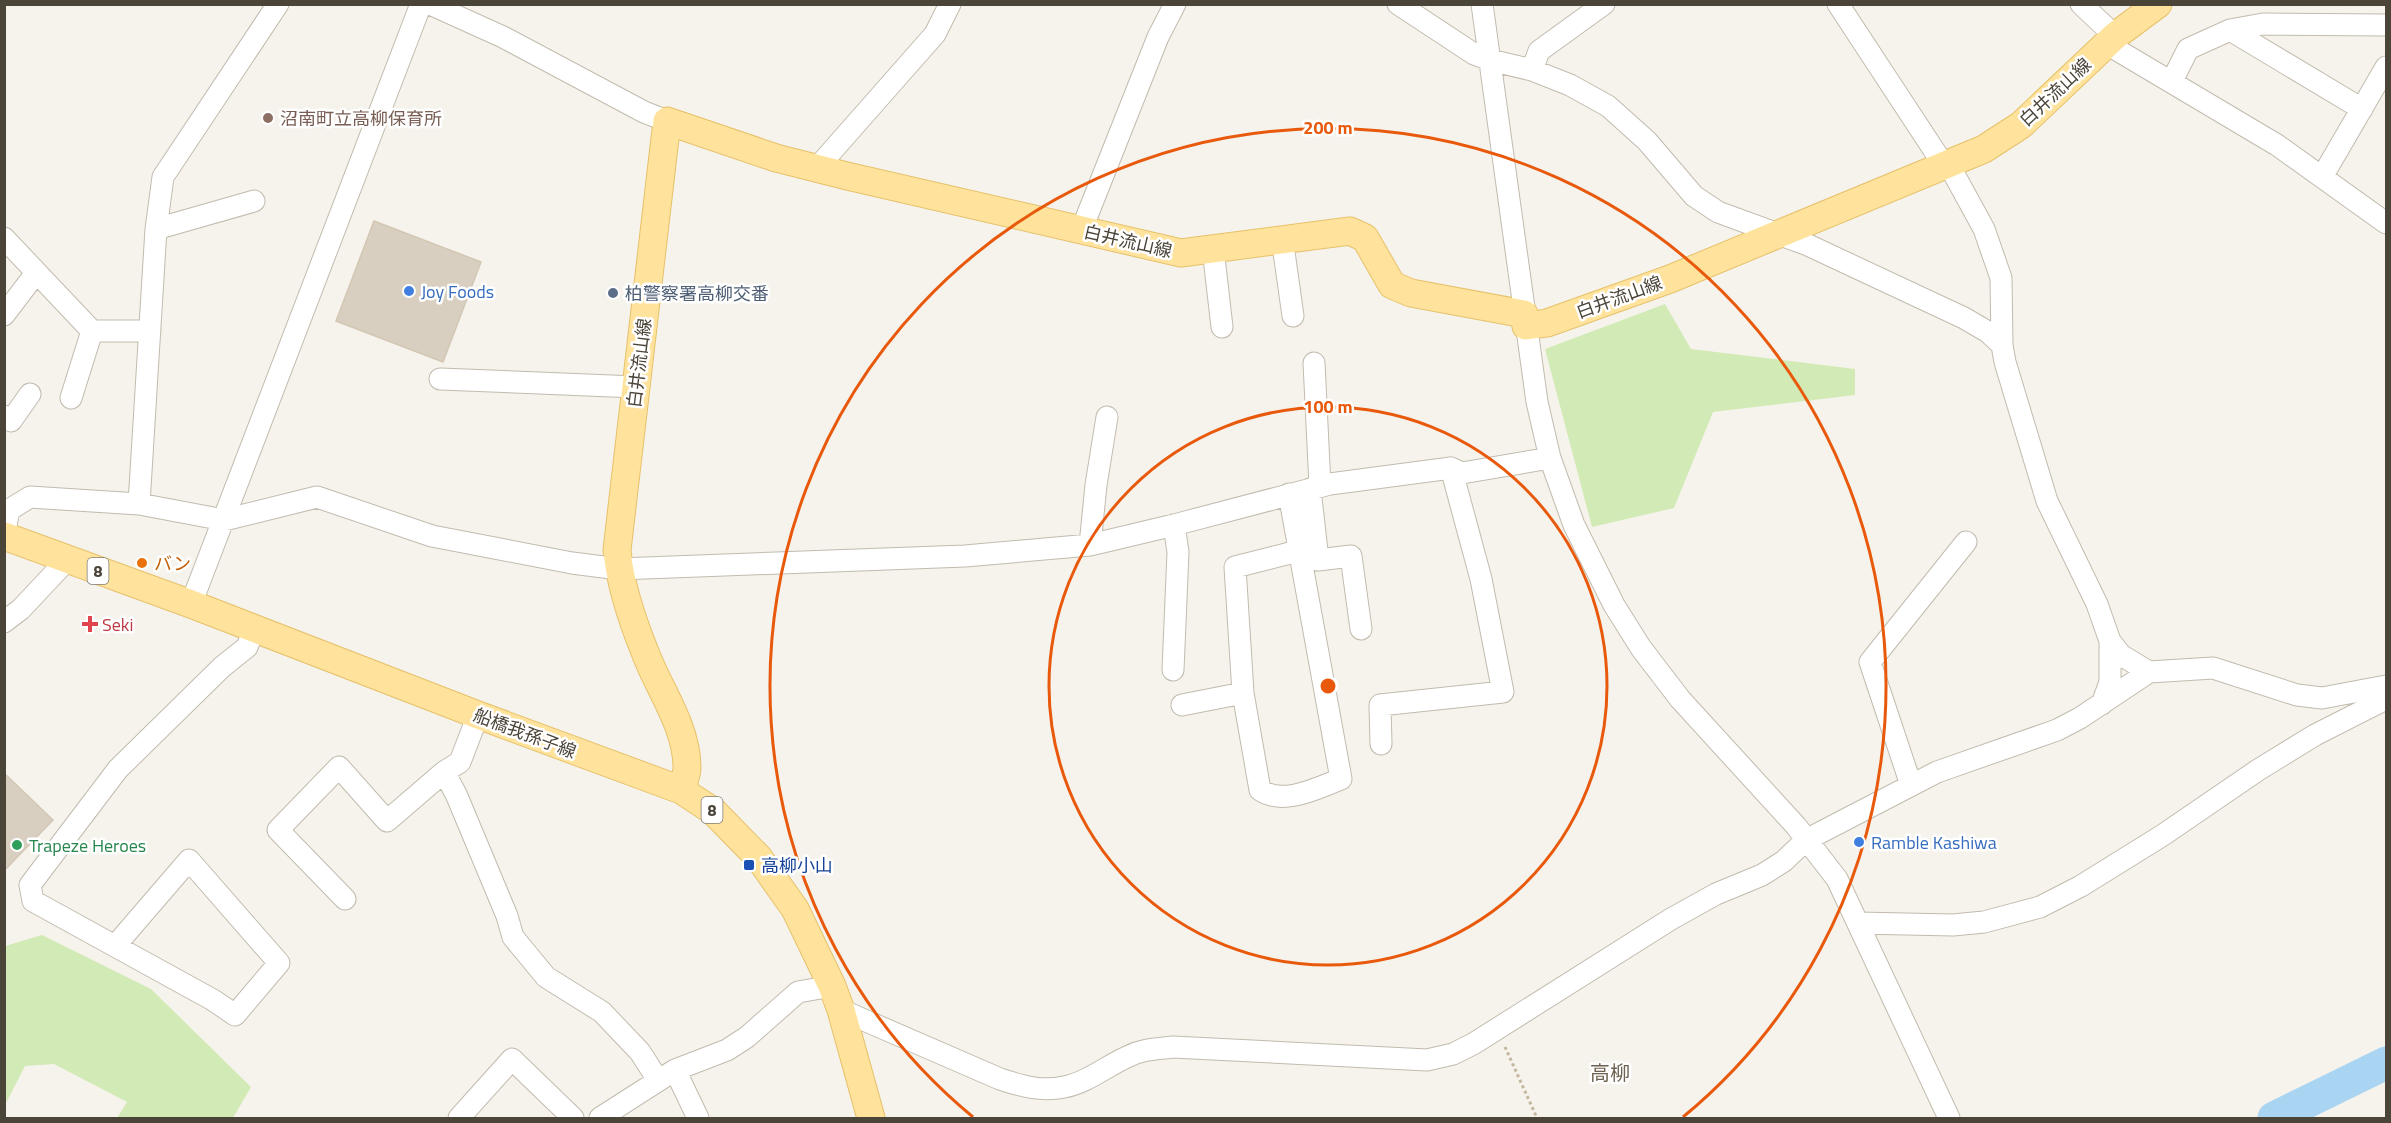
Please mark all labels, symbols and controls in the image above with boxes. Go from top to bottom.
street label: 白井流山線 [2013,51,2097,133]
place label: 沼南町立高柳保育所 [280,105,442,132]
marker: 沼南町立高柳保育所 [261,111,275,125]
text: 200 m [1303,114,1353,141]
street label: 白井流山線 [1081,218,1175,264]
street label: 白井流山線 [1572,269,1666,325]
place label: Joy Foods [421,278,494,305]
place label: 柏警察署高柳交番 [625,280,769,307]
marker: Joy Foods [402,284,416,298]
marker: 柏警察署高柳交番 [606,286,620,300]
street label: 白井流山線 [620,317,658,409]
text: 100 m [1303,393,1353,420]
place label: バン [154,550,191,577]
marker: バン [135,556,149,570]
road number: 8 [88,558,108,584]
place label: Seki [102,611,133,638]
marker: Seki [83,617,97,631]
centre of rings [1318,676,1338,696]
street label: 船橋我孫子線 [470,701,580,765]
road number: 8 [702,797,722,823]
place label: Ramble Kashiwa [1871,829,1997,856]
place label: Trapeze Heroes [29,832,146,859]
marker: Ramble Kashiwa [1852,835,1866,849]
marker: Trapeze Heroes [10,838,24,852]
place label: 高柳小山 [761,852,833,879]
marker: 高柳小山 [742,858,756,872]
district label: 高柳 [1590,1057,1630,1088]

